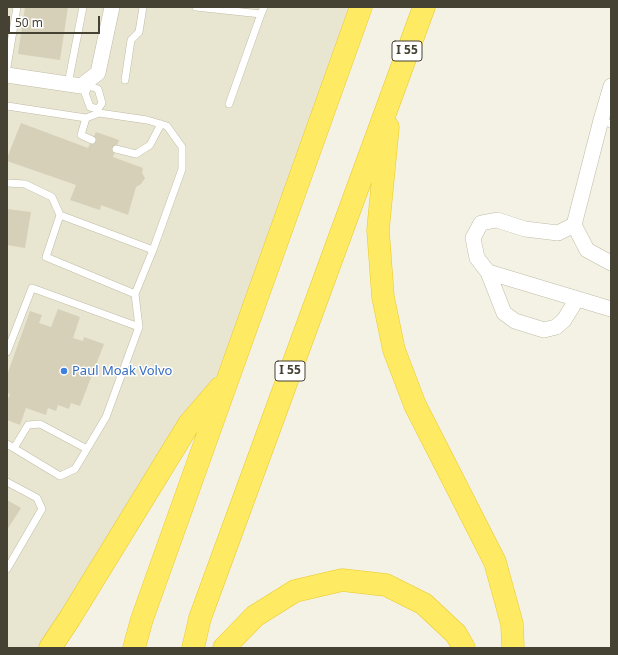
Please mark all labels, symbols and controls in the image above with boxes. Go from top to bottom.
scale bar [10,8,102,34]
text: 50 m [15,14,43,31]
road number: I 55 [392,41,422,61]
road number: I 55 [275,361,305,381]
place label: Paul Moak Volvo [72,363,172,379]
marker: Paul Moak Volvo [59,366,69,376]

